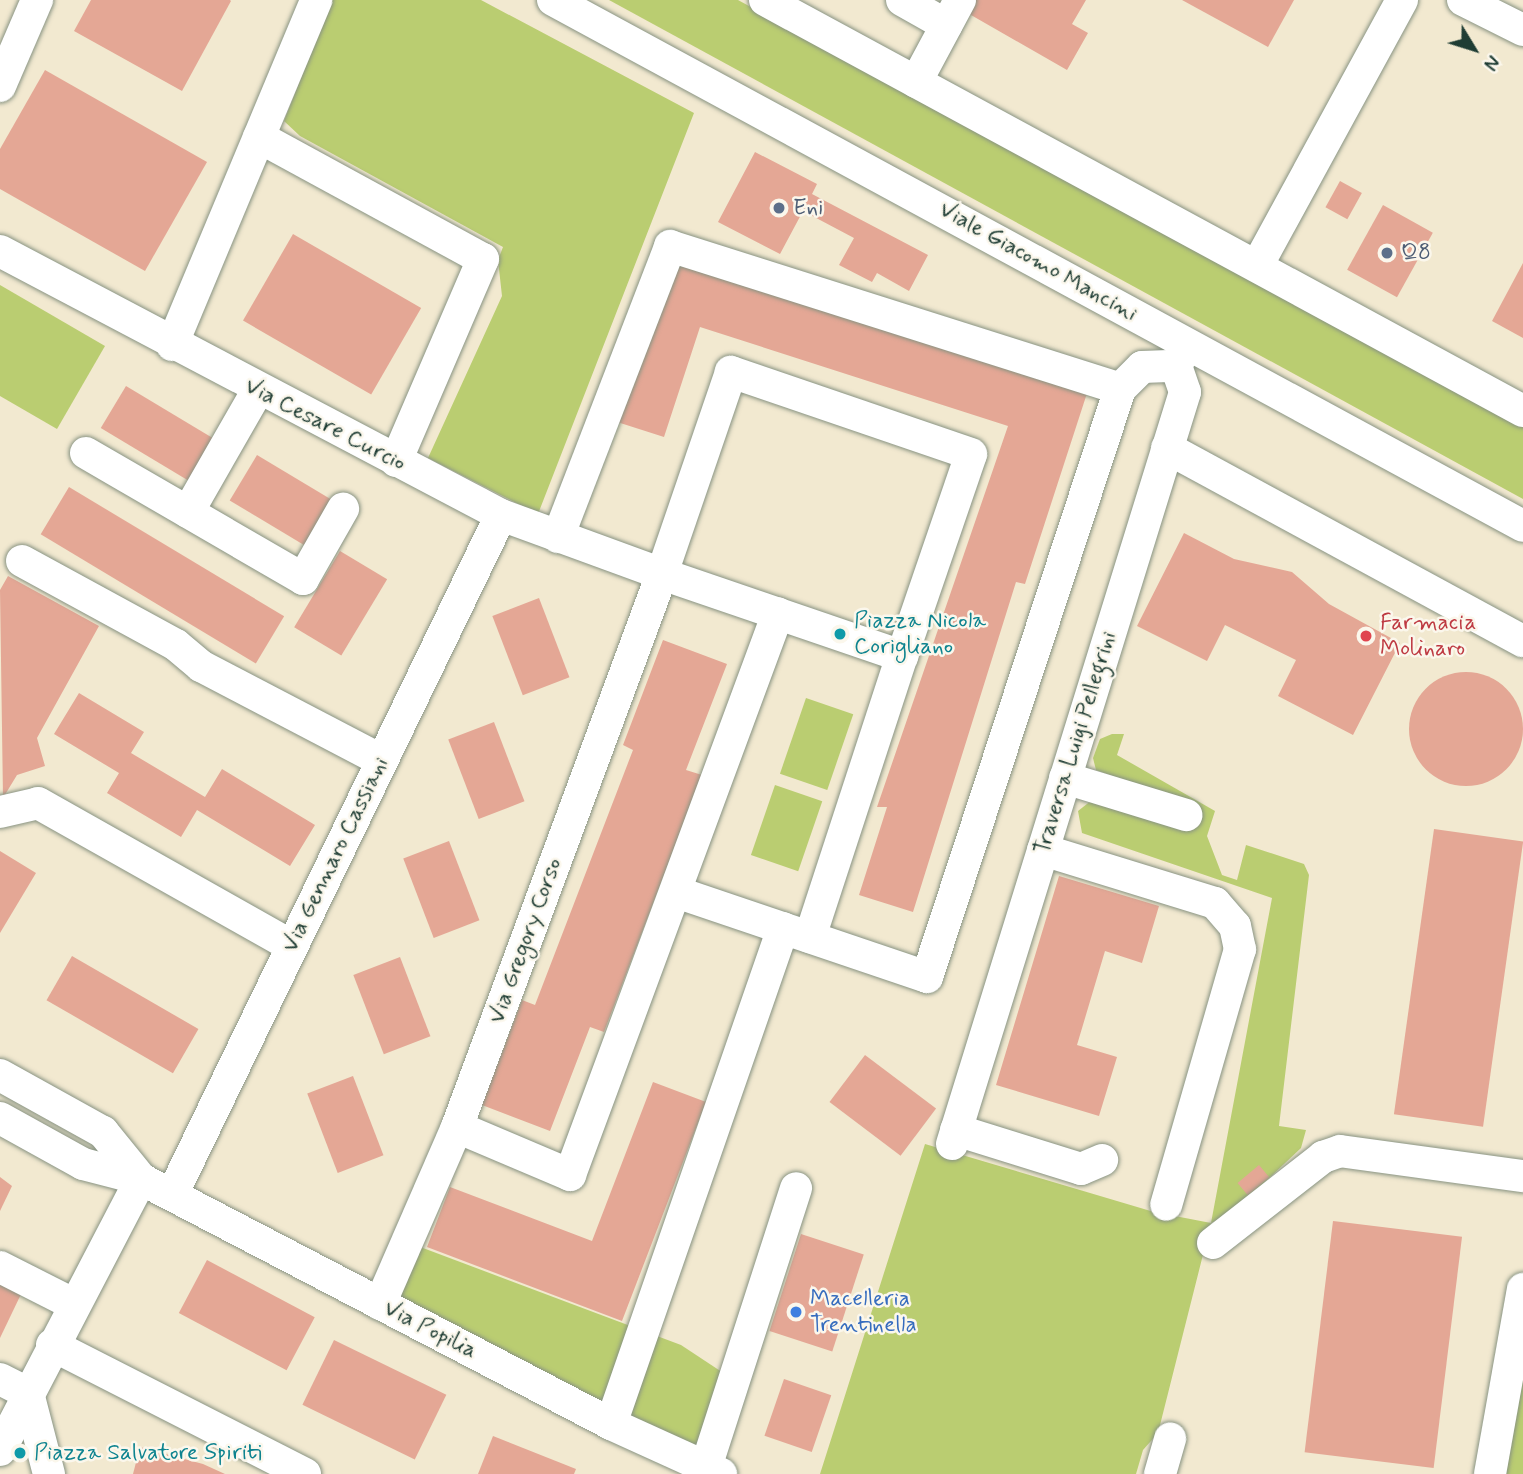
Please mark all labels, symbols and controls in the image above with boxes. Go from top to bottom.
north arrow [1439,14,1509,84]
text: N [1477,50,1505,75]
place label: Eni [793,194,823,222]
street label: Viale Giacomo Mancini [934,196,1142,328]
marker: Eni [771,200,787,216]
place label: Q8 [1401,239,1431,267]
marker: Q8 [1379,245,1395,261]
street label: Via Cesare Curcio [242,373,408,477]
place label: Piazza Nicola Corigliano [854,607,986,661]
place label: Farmacia Molinaro [1380,609,1476,663]
marker: Piazza Nicola Corigliano [832,626,848,642]
street label: Traversa Luigi Pellegrini [1028,626,1124,860]
marker: Farmacia Molinaro [1358,628,1374,644]
street label: Via Gennaro Cassiani [277,753,395,957]
street label: Via Gregory Corso [483,854,569,1028]
place label: Macelleria Trentinella [810,1285,917,1339]
street label: Via Popilia [380,1295,480,1365]
marker: Macelleria Trentinella [788,1304,804,1320]
place label: Piazza Salvatore Spiriti [34,1439,263,1467]
marker: Piazza Salvatore Spiriti [12,1445,28,1461]

